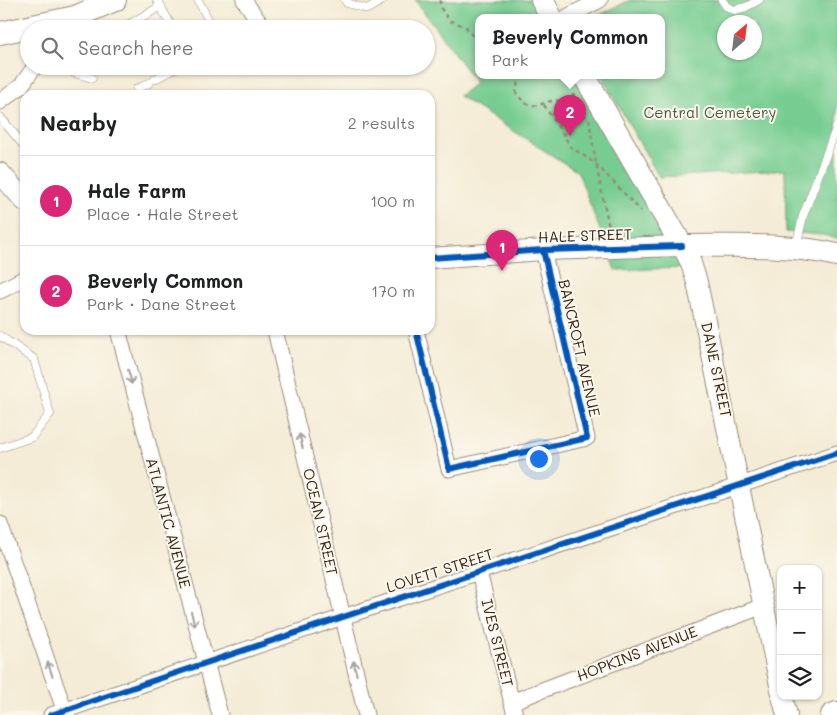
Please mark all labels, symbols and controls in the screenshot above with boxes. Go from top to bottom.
popup [475,14,665,79]
north arrow [717,15,762,60]
search box [20,20,435,75]
text: Beverly Common [492,24,648,49]
icon: search [38,34,66,62]
text: Search here [78,35,194,60]
text: Park [492,49,528,70]
pin: 2 [554,95,586,136]
park label: Central Cemetery [644,102,777,122]
text: Nearby [40,109,117,136]
text: 2 results [348,112,415,133]
text: Hale Farm [87,178,186,203]
text: 1 [52,190,60,211]
text: 100 m [370,190,415,211]
text: Place · Hale Street [87,203,239,224]
street label: HALE STREET [537,223,632,247]
pin: 1 [486,230,518,271]
text: Beverly Common [87,268,243,293]
street label: BANCROFT AVENUE [554,277,606,419]
text: 2 [52,280,60,301]
text: 170 m [371,280,415,301]
text: Park · Dane Street [87,293,236,314]
street label: DANE STREET [697,320,737,419]
one-way arrow [126,369,135,385]
one-way arrow [296,434,305,450]
your location [526,446,552,472]
street label: ATLANTIC AVENUE [142,455,196,591]
street label: OCEAN STREET [299,466,343,577]
street label: LOVETT STREET [384,543,496,597]
map controls [777,565,822,700]
button: + [777,565,822,610]
street label: IVES STREET [477,597,519,689]
one-way arrow [189,610,199,626]
button: − [777,610,822,655]
street label: HOPKINS AVENUE [573,621,700,685]
button: layers [777,655,822,700]
one-way arrow [350,660,359,676]
one-way arrow [45,661,55,677]

